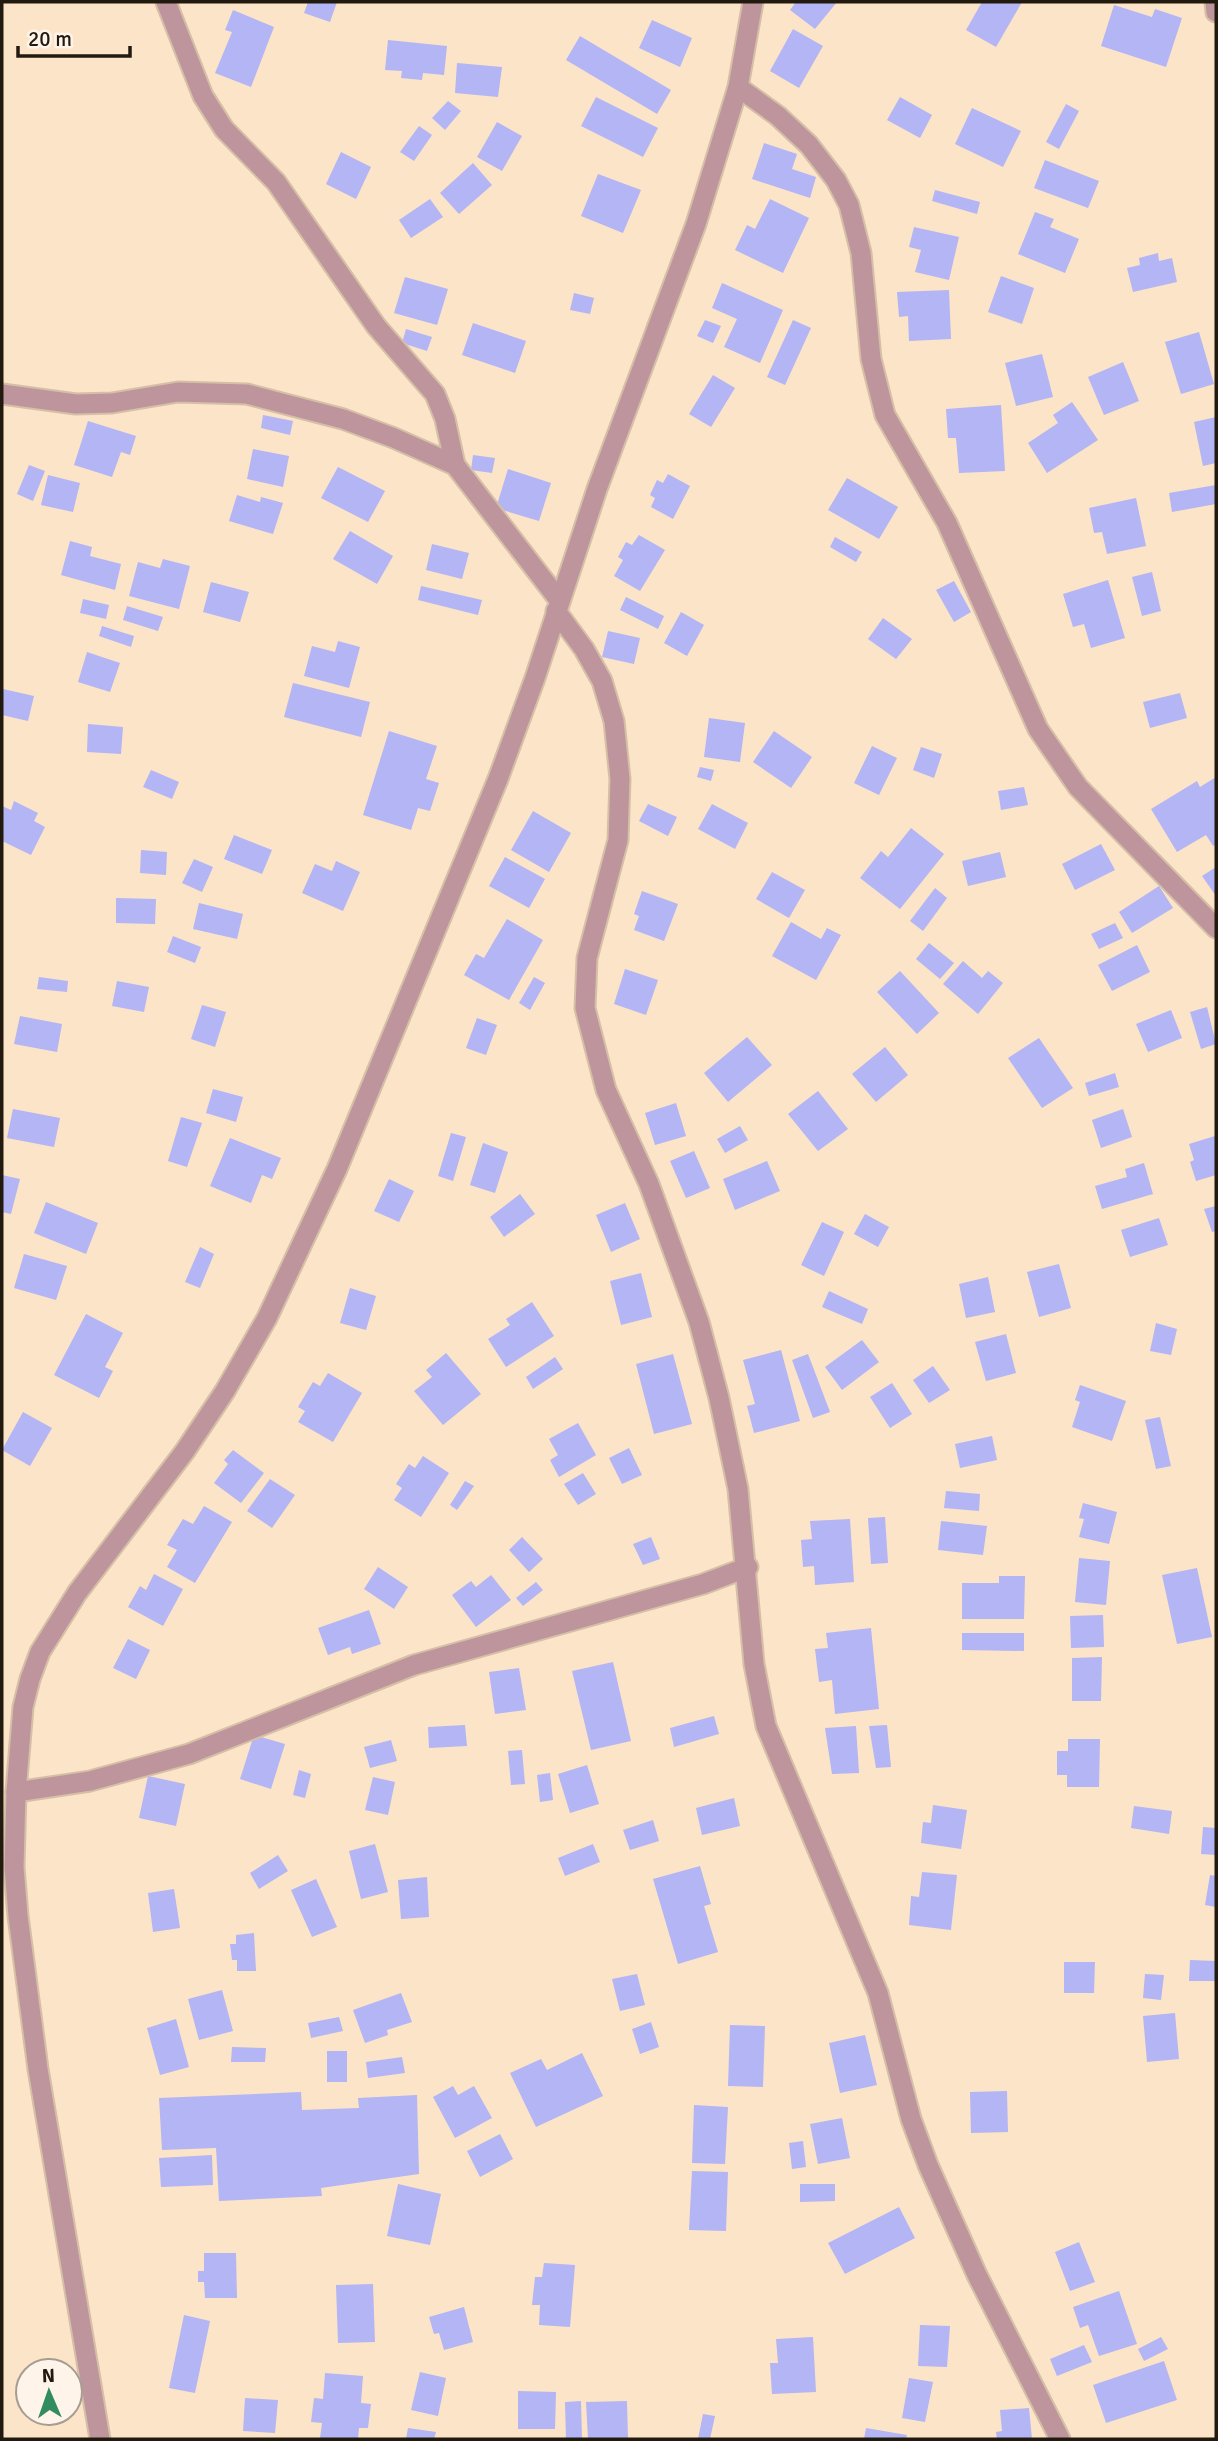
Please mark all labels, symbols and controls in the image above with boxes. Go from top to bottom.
scale bar [18,14,130,58]
text: 20 m [28,26,72,52]
north arrow [14,2357,84,2427]
text: N [41,2364,55,2388]

